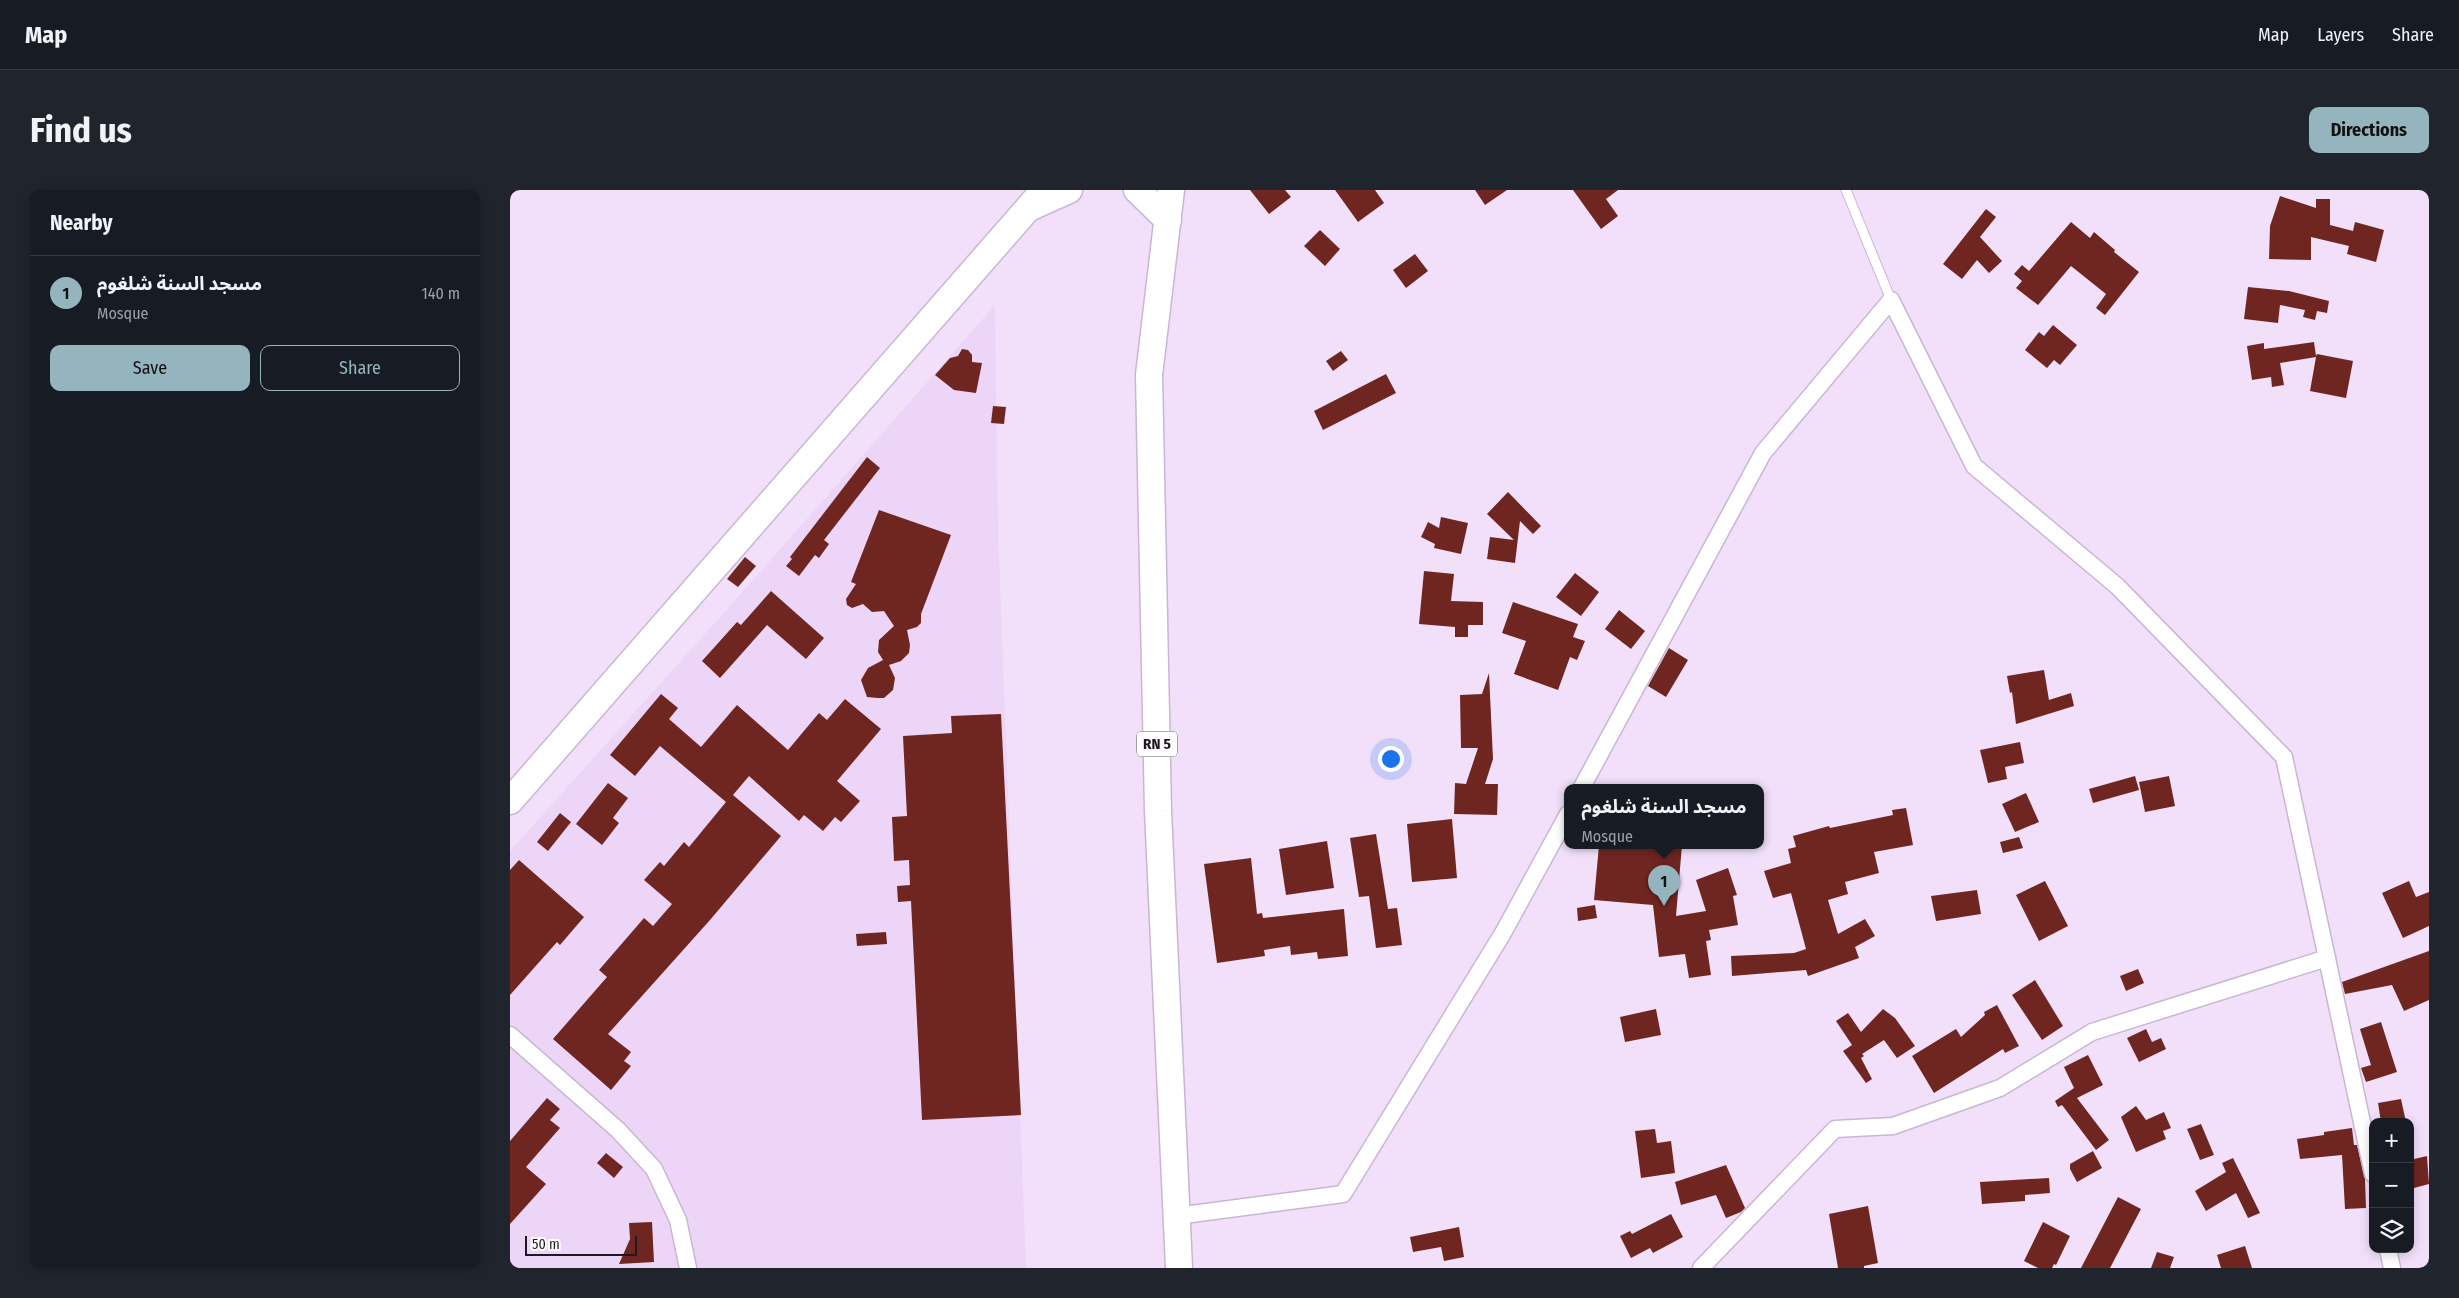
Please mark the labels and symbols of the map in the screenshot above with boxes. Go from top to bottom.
road number: RN 5 [1137,732,1177,756]
your location [1378,746,1404,772]
pin: 1 [1648,865,1680,906]
scale bar [525,1233,638,1256]

